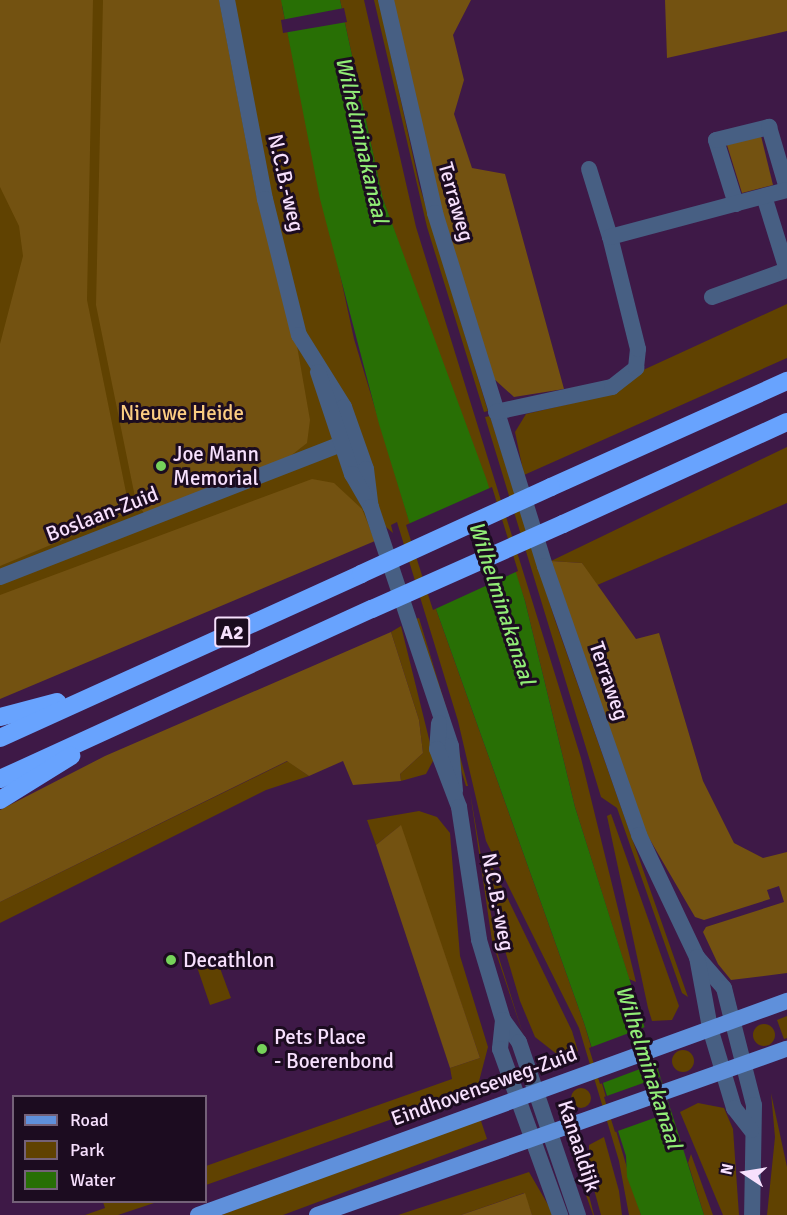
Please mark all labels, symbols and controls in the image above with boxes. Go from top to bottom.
water label: Wilhelminakanaal [330,54,394,226]
street label: N.C.B.-weg [263,132,309,234]
street label: Terraweg [433,159,479,245]
park label: Nieuwe Heide [120,400,244,426]
place label: Joe Mann Memorial [173,441,259,491]
marker: Joe Mann Memorial [154,459,168,473]
street label: Boslaan-Zuid [42,481,162,547]
water label: Wilhelminakanaal [463,518,541,688]
road number: A2 [214,615,250,649]
street label: Terraweg [584,638,634,724]
street label: N.C.B.-weg [476,851,520,953]
place label: Decathlon [183,947,275,973]
marker: Decathlon [164,953,178,967]
water label: Wilhelminakanaal [610,982,688,1152]
place label: Pets Place - Boerenbond [274,1024,394,1074]
street label: Eindhovenseweg-Zuid [388,1041,580,1131]
marker: Pets Place - Boerenbond [255,1042,269,1056]
legend [12,1095,207,1203]
street label: Kanaaldijk [552,1097,606,1195]
text: Road [70,1109,109,1131]
text: Park [70,1139,105,1161]
north arrow [715,1143,775,1203]
text: N [716,1162,738,1177]
text: Water [70,1169,115,1191]

